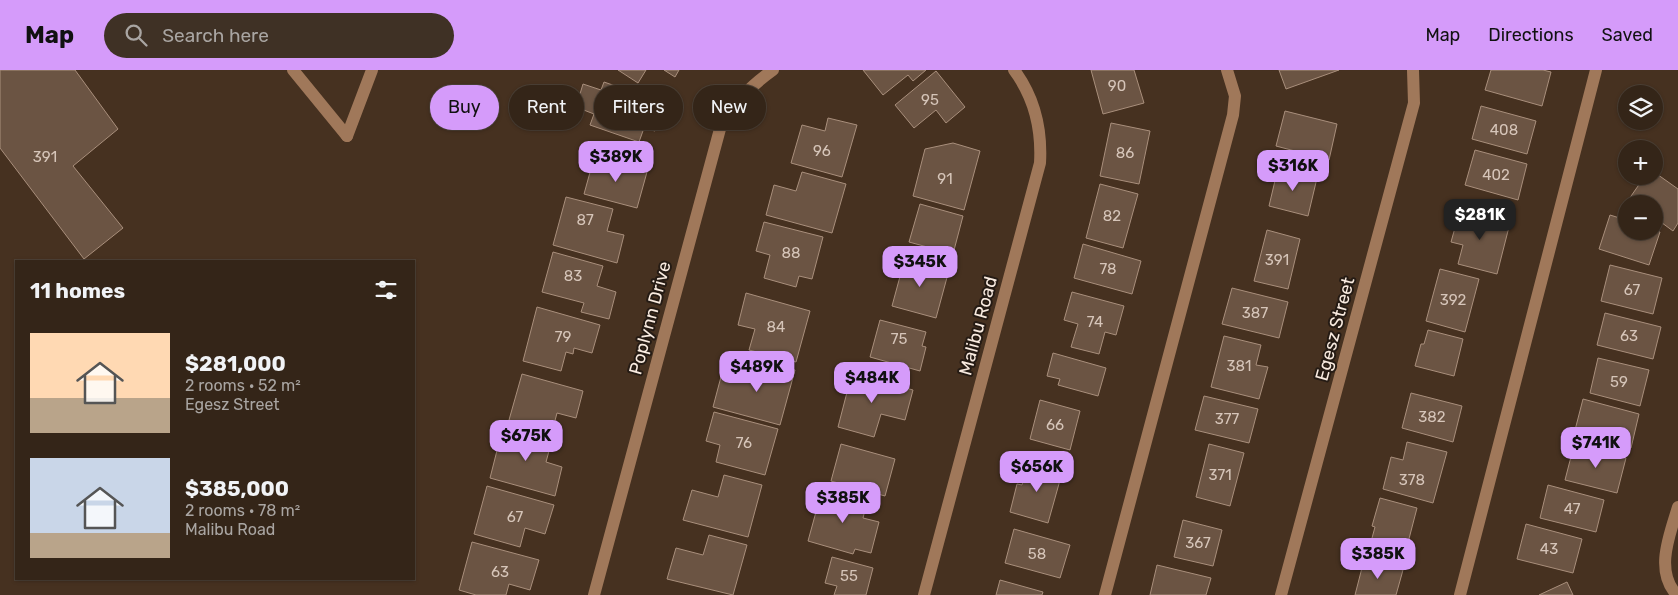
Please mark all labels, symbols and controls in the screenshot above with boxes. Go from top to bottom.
search box [104,13,454,58]
text: Map [25,21,74,49]
icon: search [122,21,150,49]
text: Search here [162,24,269,47]
text: Map [1425,24,1460,46]
text: Directions [1488,24,1574,46]
text: Saved [1602,24,1653,46]
house number: 90 [1108,77,1126,95]
chip: Buy [430,85,499,130]
chip: Rent [509,85,584,130]
chip: Filters [594,85,683,130]
chip: New [693,85,766,130]
map controls [1618,85,1663,240]
button: layers [1618,85,1663,130]
house number: 95 [921,91,939,109]
house number: 408 [1490,121,1518,139]
pin: $389K [581,140,651,183]
button: + [1618,140,1663,185]
house number: 96 [813,142,831,160]
house number: 86 [1116,144,1134,162]
text: $389K [590,147,642,166]
house number: 391 [33,148,57,166]
pin: $316K [1258,150,1328,192]
text: $316K [1268,156,1318,175]
house number: 402 [1482,166,1510,184]
house number: 91 [937,170,953,188]
button: − [1618,195,1663,240]
pin: $281K [1445,198,1515,241]
text: $281K [1455,205,1505,224]
house number: 82 [1103,207,1121,225]
house number: 87 [576,211,594,229]
house number: 88 [781,244,801,262]
pin: $345K [885,246,955,288]
house number: 391 [1265,251,1289,269]
text: $345K [893,252,947,271]
street label: Poplynn Drive [624,259,676,377]
house number: 78 [1099,260,1117,278]
house number: 83 [564,267,582,285]
street label: Malibu Road [954,274,1002,378]
street label: Egesz Street [1311,275,1359,383]
icon: filters [372,276,400,304]
text: 11 homes [30,278,125,303]
house number: 67 [1624,281,1640,299]
house number: 392 [1440,291,1467,309]
house number: 387 [1242,304,1268,322]
house number: 74 [1087,313,1103,331]
house number: 84 [767,318,785,336]
house number: 63 [1620,327,1638,345]
house number: 79 [555,328,571,346]
house number: 75 [891,330,907,348]
pin: $489K [722,350,792,393]
text: $281,000 [185,351,286,376]
icon: home [70,353,130,413]
text: $489K [730,357,784,376]
house number: 381 [1227,357,1251,375]
pin: $484K [837,362,907,404]
text: $484K [845,368,899,387]
house number: 59 [1610,373,1628,391]
text: 2 rooms · 52 m² [185,376,301,395]
text: Egesz Street [185,395,280,414]
house number: 382 [1418,408,1446,426]
house number: 377 [1215,410,1240,428]
house number: 66 [1046,416,1064,434]
pin: $675K [491,420,561,462]
text: $675K [501,426,551,445]
pin: $741K [1561,426,1631,469]
text: $741K [1572,433,1620,452]
house number: 76 [736,434,752,452]
pin: $656K [1002,450,1072,493]
text: $656K [1011,457,1063,476]
house number: 371 [1208,466,1232,484]
house number: 378 [1399,471,1425,489]
text: $385,000 [185,476,289,501]
icon: home [70,478,130,538]
pin: $385K [808,482,878,524]
text: $385K [816,488,870,507]
house number: 47 [1564,500,1581,518]
text: 2 rooms · 78 m² [185,501,300,520]
house number: 67 [507,508,523,526]
text: Malibu Road [185,520,275,539]
house number: 367 [1185,534,1211,552]
pin: $385K [1343,538,1413,580]
house number: 43 [1540,540,1558,558]
text: $385K [1351,544,1405,563]
house number: 58 [1028,545,1046,563]
house number: 63 [491,563,509,581]
house number: 55 [840,567,858,585]

